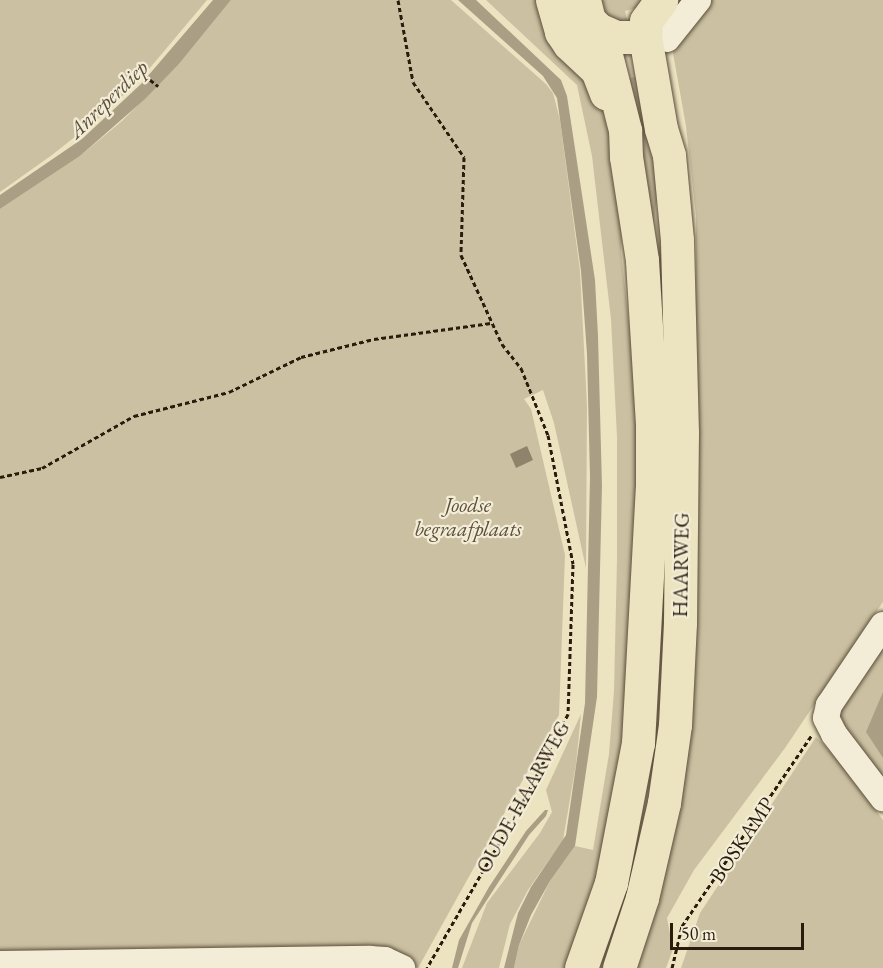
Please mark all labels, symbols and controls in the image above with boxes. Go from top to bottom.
water label: Anreperdiep [62,54,154,144]
park label: Joodse begraafplaats [414,492,522,542]
street label: HAARWEG [667,512,695,618]
street label: OUDE-HAARWEG [471,717,575,877]
street label: BOSKAMP [704,793,780,887]
scale bar [673,911,806,949]
text: 50 m [681,922,716,945]

